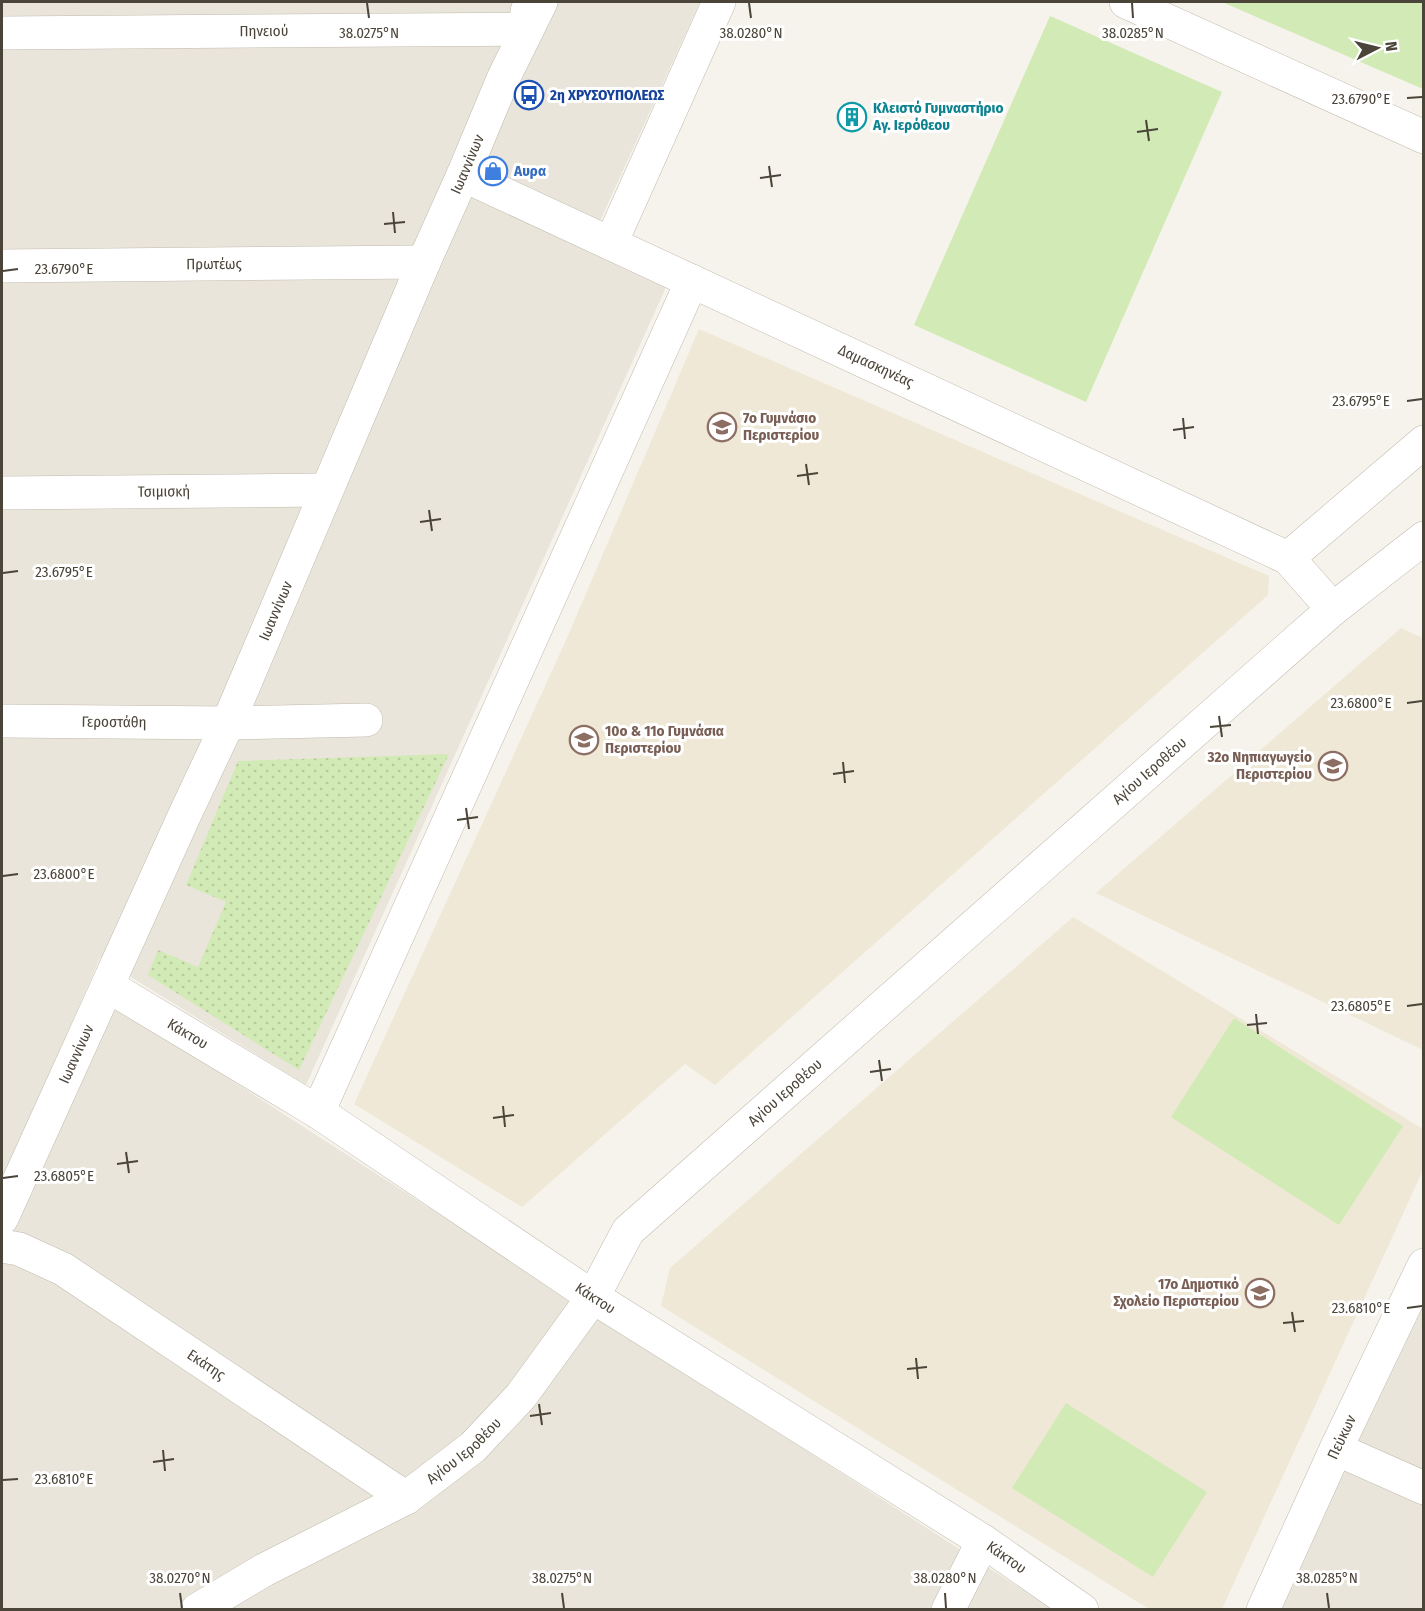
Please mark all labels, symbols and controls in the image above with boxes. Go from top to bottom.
north arrow [1347,18,1407,78]
street label: Πηνειού [239,22,289,40]
text: 38.0275°N [339,24,399,42]
text: 38.0280°N [720,24,783,42]
text: 38.0285°N [1102,24,1164,42]
text: N [1381,40,1401,52]
bus stop icon: 2η ΧΡΥΣΟΥΠΟΛΕΩΣ [513,79,545,111]
place label: 2η ΧΡΥΣΟΥΠΟΛΕΩΣ [549,86,665,104]
text: 23.6790°E [1332,90,1390,108]
place label: Κλειστό Γυμναστήριο Αγ. Ιερόθεου [872,99,1003,134]
building icon: Κλειστό Γυμναστήριο Αγ. Ιερόθεου [836,101,868,133]
street label: Ιωαννίνων [447,131,488,197]
shop icon: Αυρα [477,155,509,187]
place label: Αυρα [513,162,546,180]
street label: Πρωτέως [186,255,243,273]
text: 23.6790°E [35,260,93,278]
street label: Δαμασκηνέας [835,341,917,392]
text: 23.6795°E [1332,392,1390,410]
place label: 7ο Γυμνάσιο Περιστερίου [743,409,819,444]
school or university icon: 7ο Γυμνάσιο Περιστερίου [706,411,738,443]
street label: Τσιμισκή [138,482,190,501]
text: 23.6795°E [35,563,93,581]
street label: Ιωαννίνων [255,578,296,643]
text: 23.6800°E [1330,694,1392,712]
street label: Γεροστάθη [81,713,147,731]
place label: 10ο & 11ο Γυμνάσια Περιστερίου [605,722,724,757]
school or university icon: 10ο & 11ο Γυμνάσια Περιστερίου [568,724,600,756]
street label: Αγίου Ιεροθέου [1109,733,1190,808]
place label: 32ο Νηπιαγωγείο Περιστερίου [1207,748,1312,783]
school or university icon: 32ο Νηπιαγωγείο Περιστερίου [1317,750,1349,782]
text: 23.6800°E [33,865,95,883]
text: 23.6805°E [1331,997,1391,1015]
street label: Κάκτου [164,1015,211,1053]
street label: Ιωαννίνων [55,1021,98,1086]
street label: Αγίου Ιεροθέου [744,1055,826,1130]
text: 23.6805°E [34,1167,94,1185]
place label: 17ο Δημοτικό Σχολείο Περιστερίου [1113,1275,1239,1310]
school or university icon: 17ο Δημοτικό Σχολείο Περιστερίου [1244,1277,1276,1309]
street label: Κάκτου [572,1279,619,1318]
text: 23.6810°E [1332,1299,1390,1317]
street label: Εκάτης [184,1346,229,1384]
street label: Πεύκων [1324,1412,1360,1462]
street label: Αγίου Ιεροθέου [423,1414,505,1488]
text: 23.6810°E [35,1470,93,1488]
street label: Κάκτου [983,1537,1030,1577]
text: 38.0270°N [149,1569,211,1587]
text: 38.0275°N [532,1569,592,1587]
text: 38.0280°N [914,1569,977,1587]
text: 38.0285°N [1296,1569,1358,1587]

